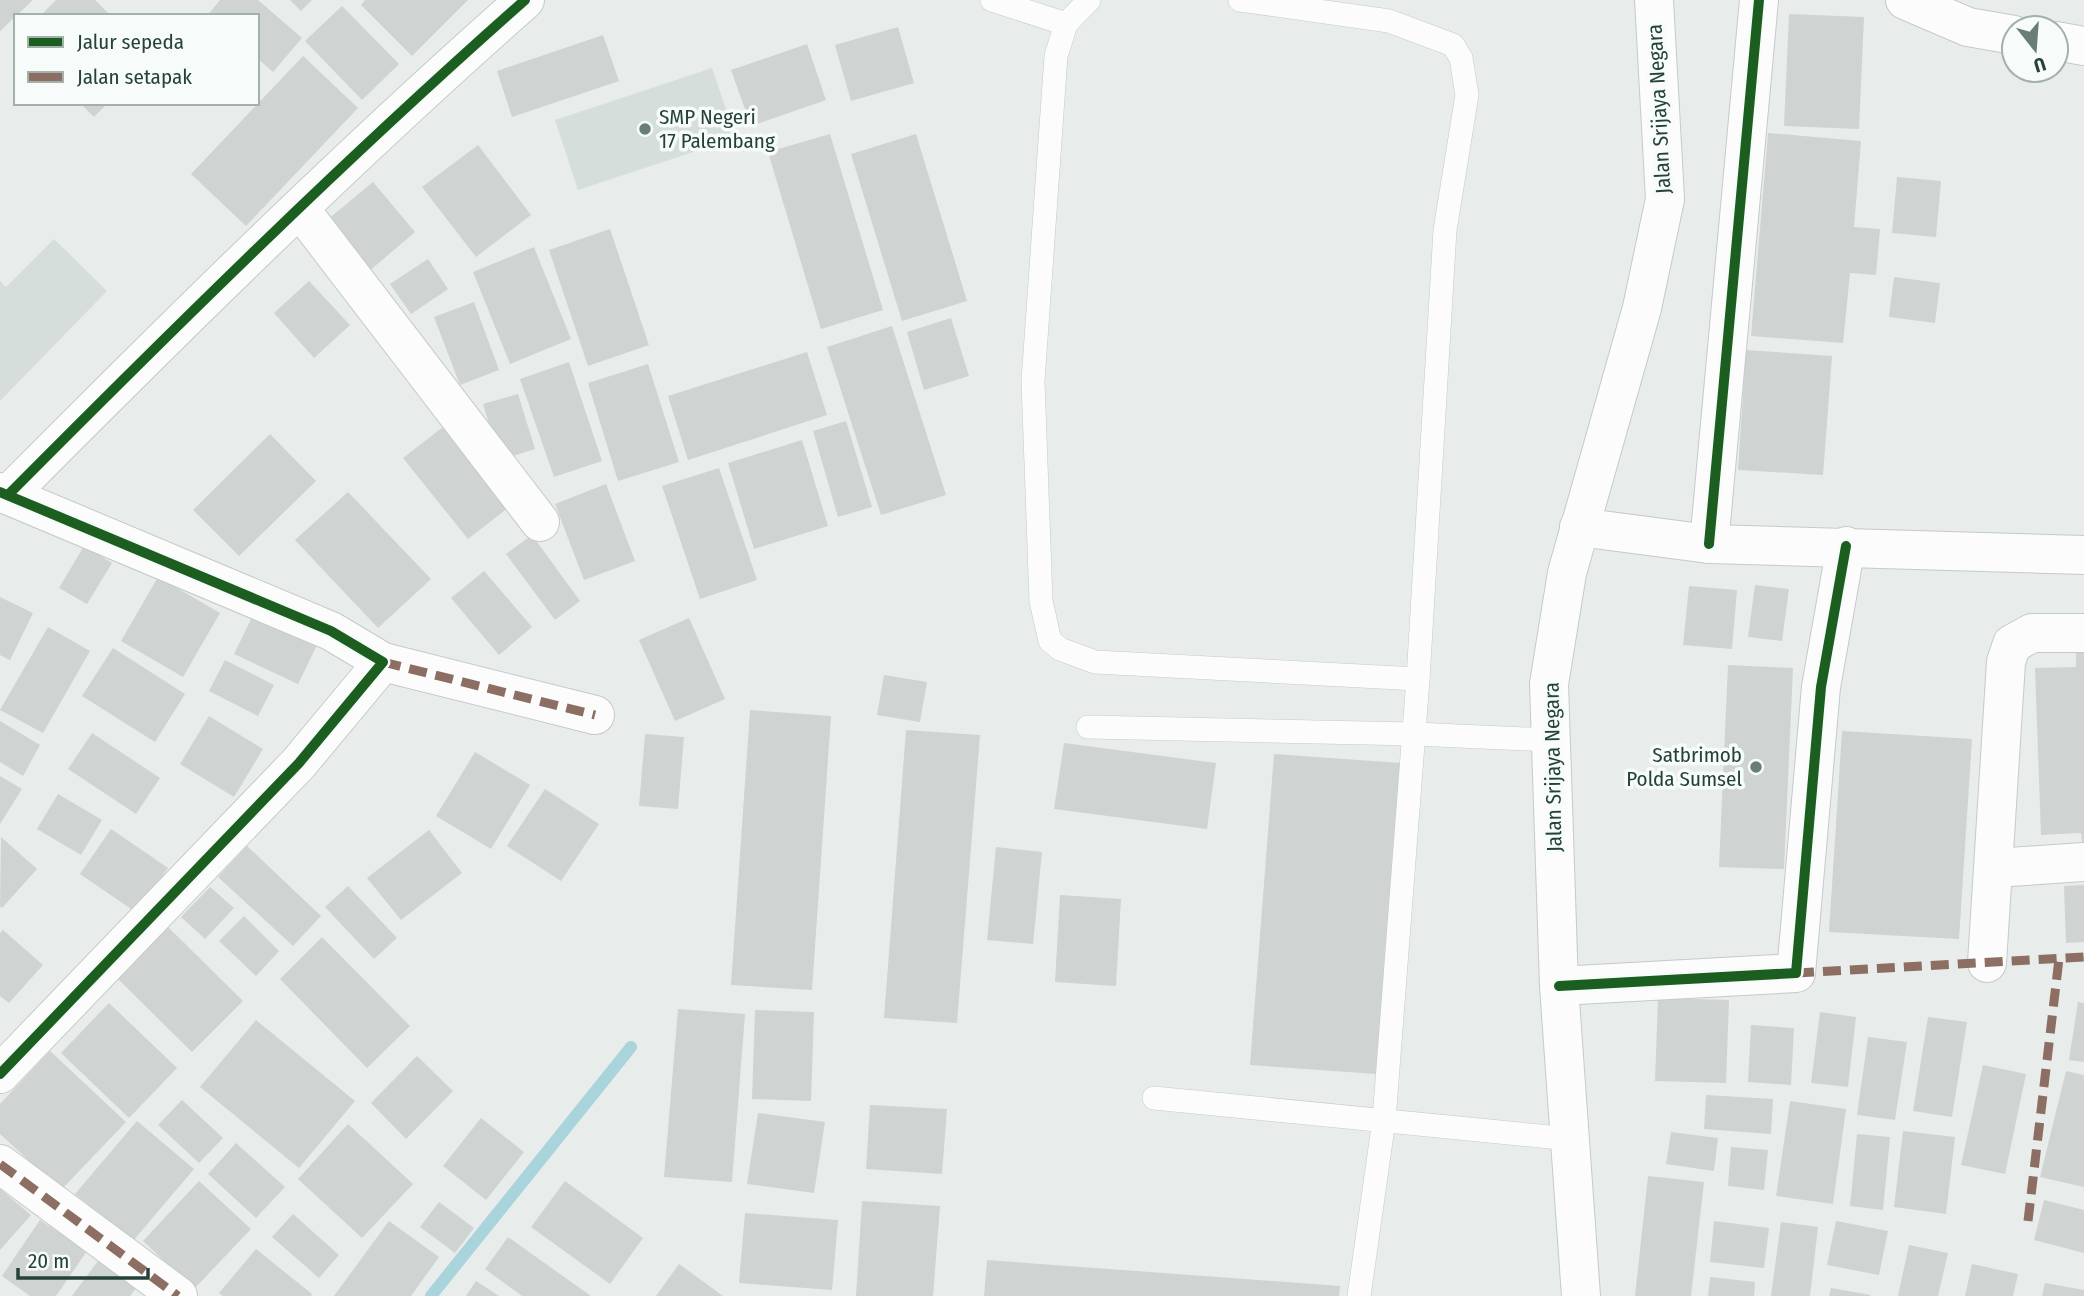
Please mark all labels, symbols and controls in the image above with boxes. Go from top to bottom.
legend [14,14,259,105]
north arrow [2000,14,2070,84]
street label: Jalan Srijaya Negara [1642,23,1676,195]
text: Jalur sepeda [77,29,184,55]
text: U [2031,52,2049,77]
text: Jalan setapak [77,64,192,90]
place label: SMP Negeri 17 Palembang [659,104,775,154]
marker: SMP Negeri 17 Palembang [637,121,653,137]
street label: Jalan Srijaya Negara [1539,682,1567,852]
place label: Satbrimob Polda Sumsel [1626,742,1742,792]
marker: Satbrimob Polda Sumsel [1748,759,1764,775]
scale bar [18,1236,147,1280]
text: 20 m [28,1248,69,1274]

